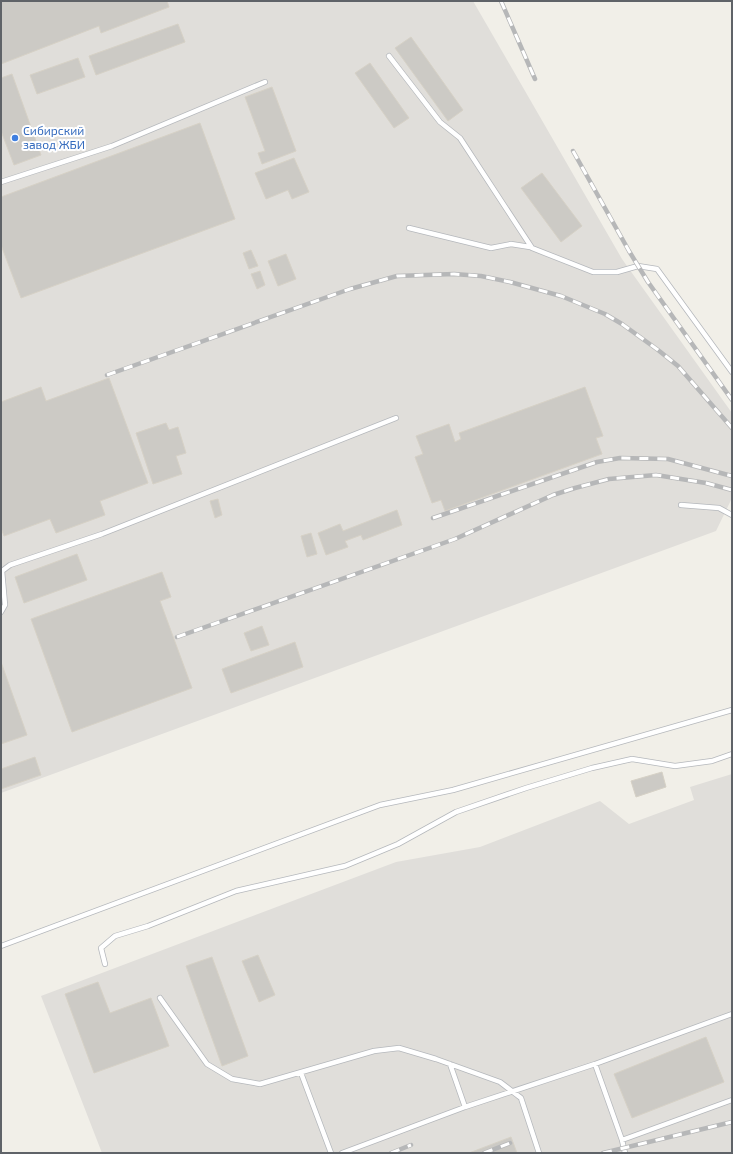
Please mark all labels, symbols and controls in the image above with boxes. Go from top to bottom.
place label: Сибирский завод ЖБИ [23,123,85,151]
marker: Сибирский завод ЖБИ [10,133,20,143]

